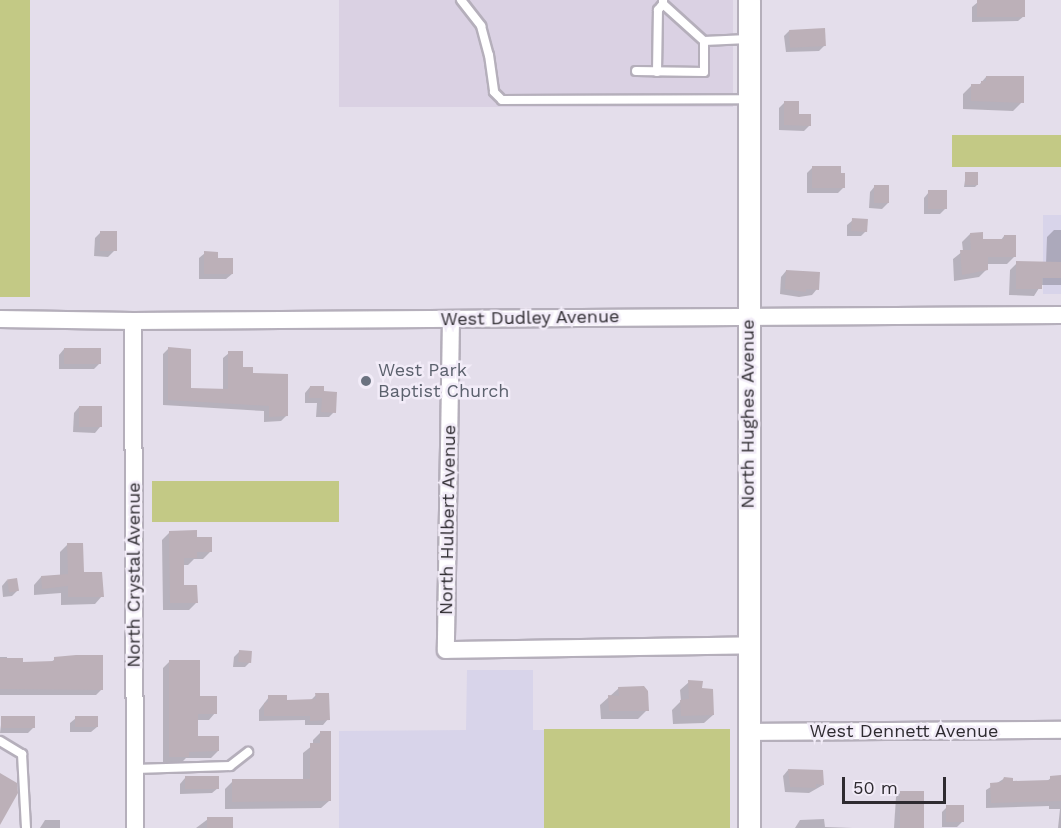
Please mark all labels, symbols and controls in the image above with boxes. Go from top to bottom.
street label: West Dudley Avenue [440,306,620,330]
street label: North Hughes Avenue [737,319,759,509]
place label: West Park Baptist Church [378,360,509,403]
marker: West Park Baptist Church [359,374,373,388]
street label: North Hulbert Avenue [436,424,460,616]
street label: North Crystal Avenue [123,482,145,668]
street label: West Dennett Avenue [809,720,999,742]
scale bar [845,765,948,803]
text: 50 m [853,777,898,798]

